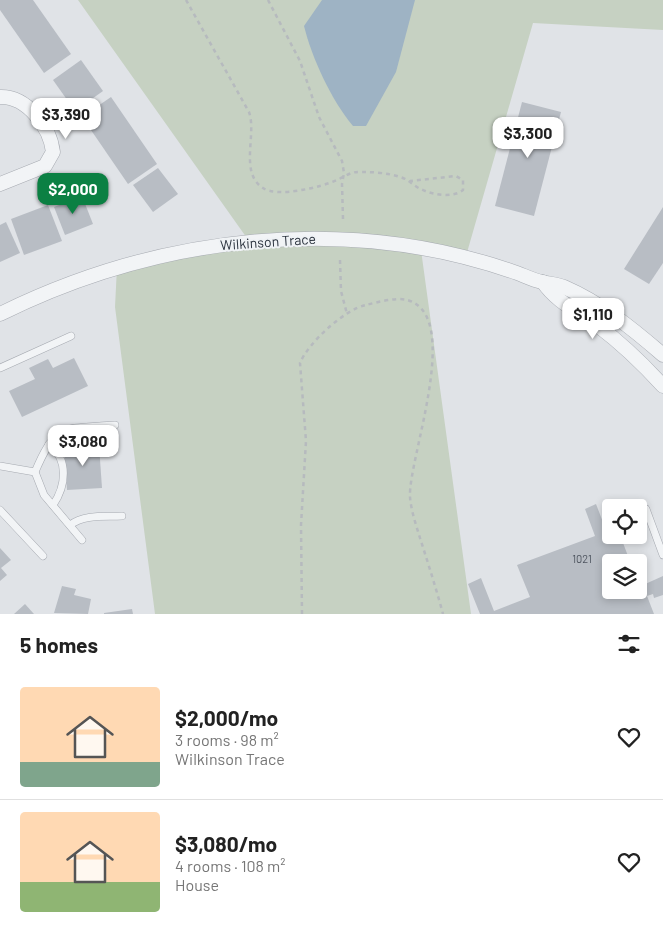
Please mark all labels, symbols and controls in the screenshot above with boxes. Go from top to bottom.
pin: $3,390 [25,98,107,140]
text: $3,390 [42,104,90,123]
pin: $3,300 [487,116,569,159]
text: $3,300 [504,123,552,142]
pin: $2,000 [32,172,114,215]
text: $2,000 [48,179,98,198]
street label: Wilkinson Trace [219,230,316,253]
pin: $1,110 [552,298,634,340]
text: $1,110 [573,304,613,323]
pin: $3,080 [42,424,124,467]
text: $3,080 [59,431,107,450]
map controls [602,499,647,599]
button: locate [602,499,647,544]
house number: 1021 [572,552,592,565]
button: layers [602,554,647,599]
icon: filters [615,630,643,658]
text: 5 homes [20,632,98,657]
text: $2,000/mo [175,705,278,730]
icon: home [60,707,120,767]
icon: heart [615,723,643,751]
text: 3 rooms · 98 m² [175,730,279,749]
text: Wilkinson Trace [175,749,285,768]
text: $3,080/mo [175,831,277,856]
icon: home [60,832,120,892]
icon: heart [615,848,643,876]
text: 4 rooms · 108 m² [175,856,286,875]
text: House [175,875,219,894]

